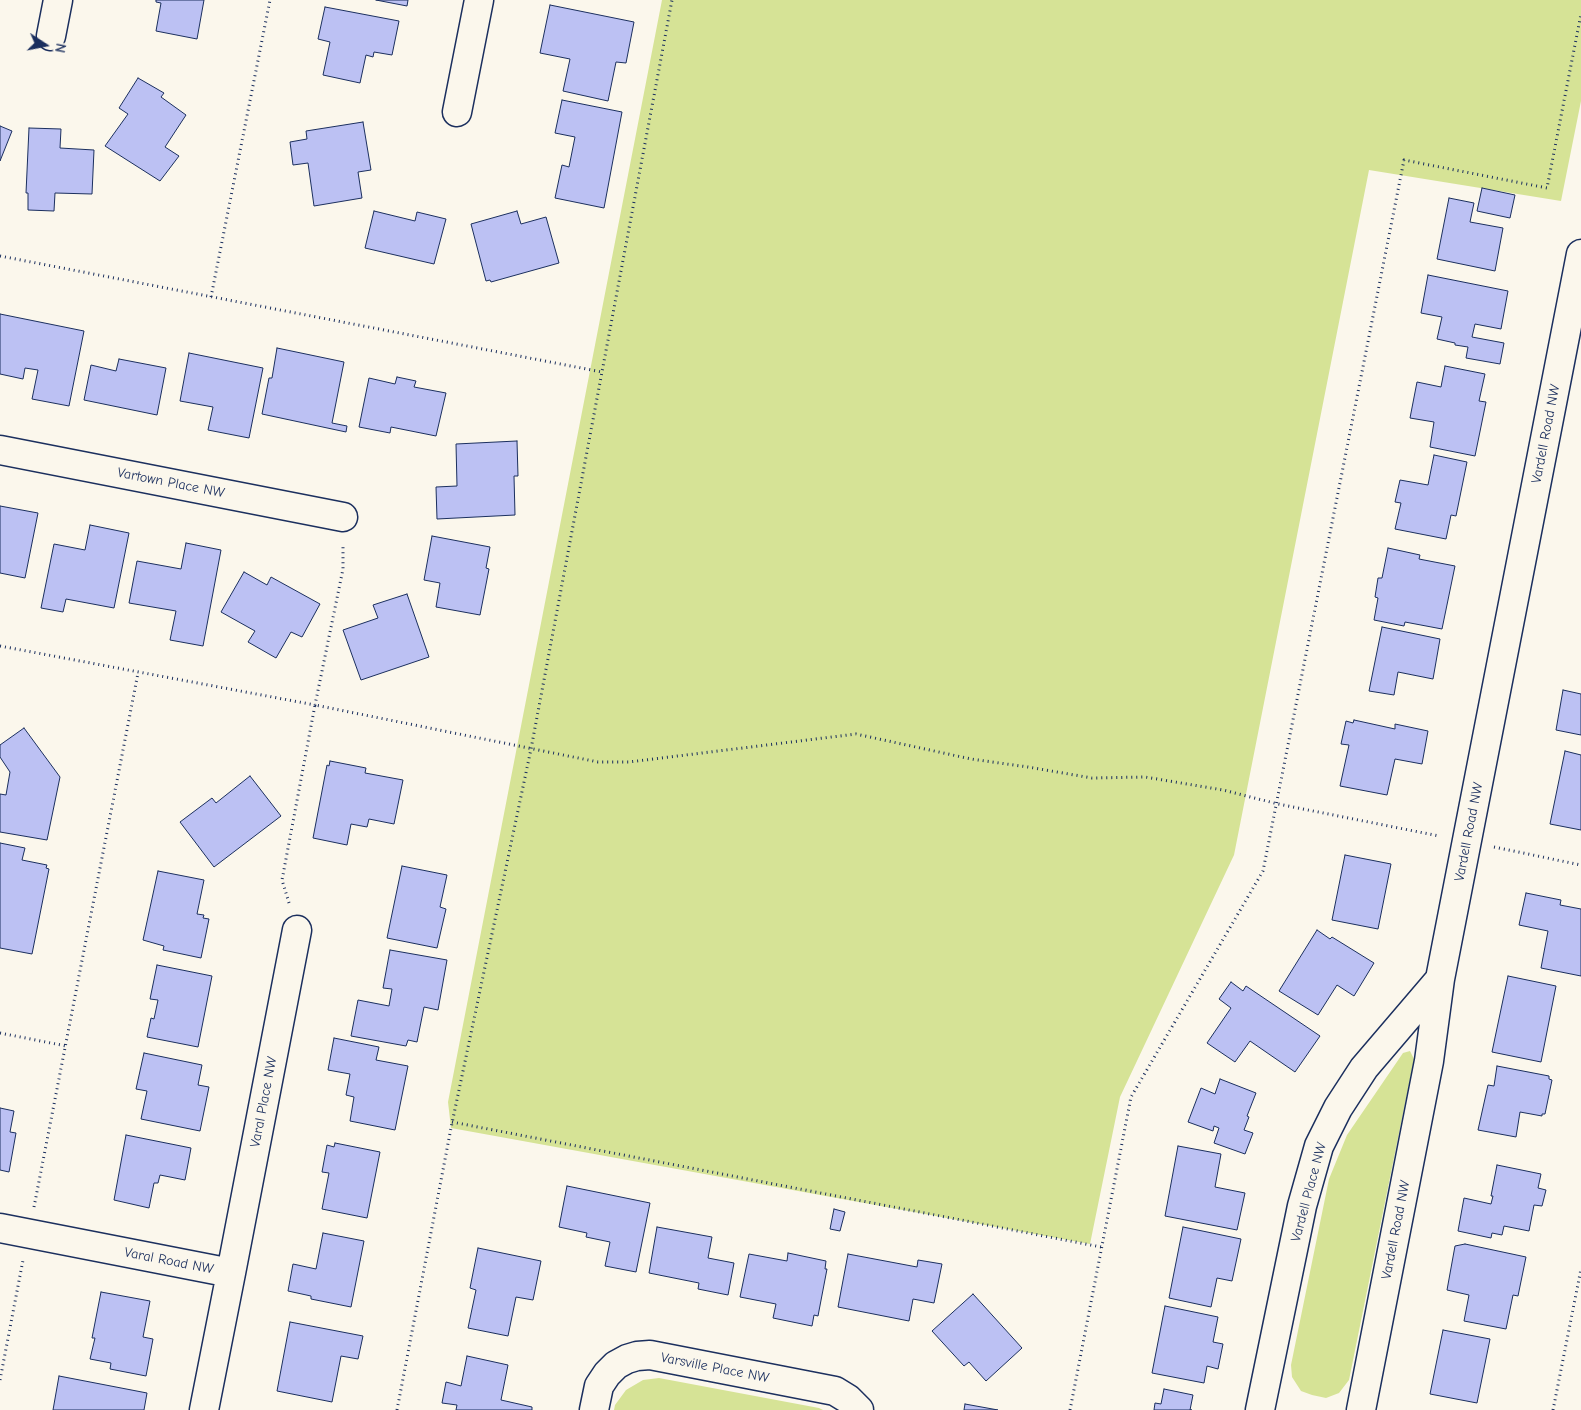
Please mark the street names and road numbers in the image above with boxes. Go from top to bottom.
street label: Vardell Road NW [1528,383,1564,485]
street label: Vartown Place NW [116,464,226,502]
street label: Vardell Road NW [1451,781,1487,883]
street label: Varal Place NW [247,1055,281,1149]
street label: Vardell Place NW [1288,1140,1330,1244]
street label: Vardell Road NW [1378,1179,1414,1281]
street label: Varal Road NW [123,1244,215,1278]
street label: Varsville Place NW [659,1349,771,1387]

